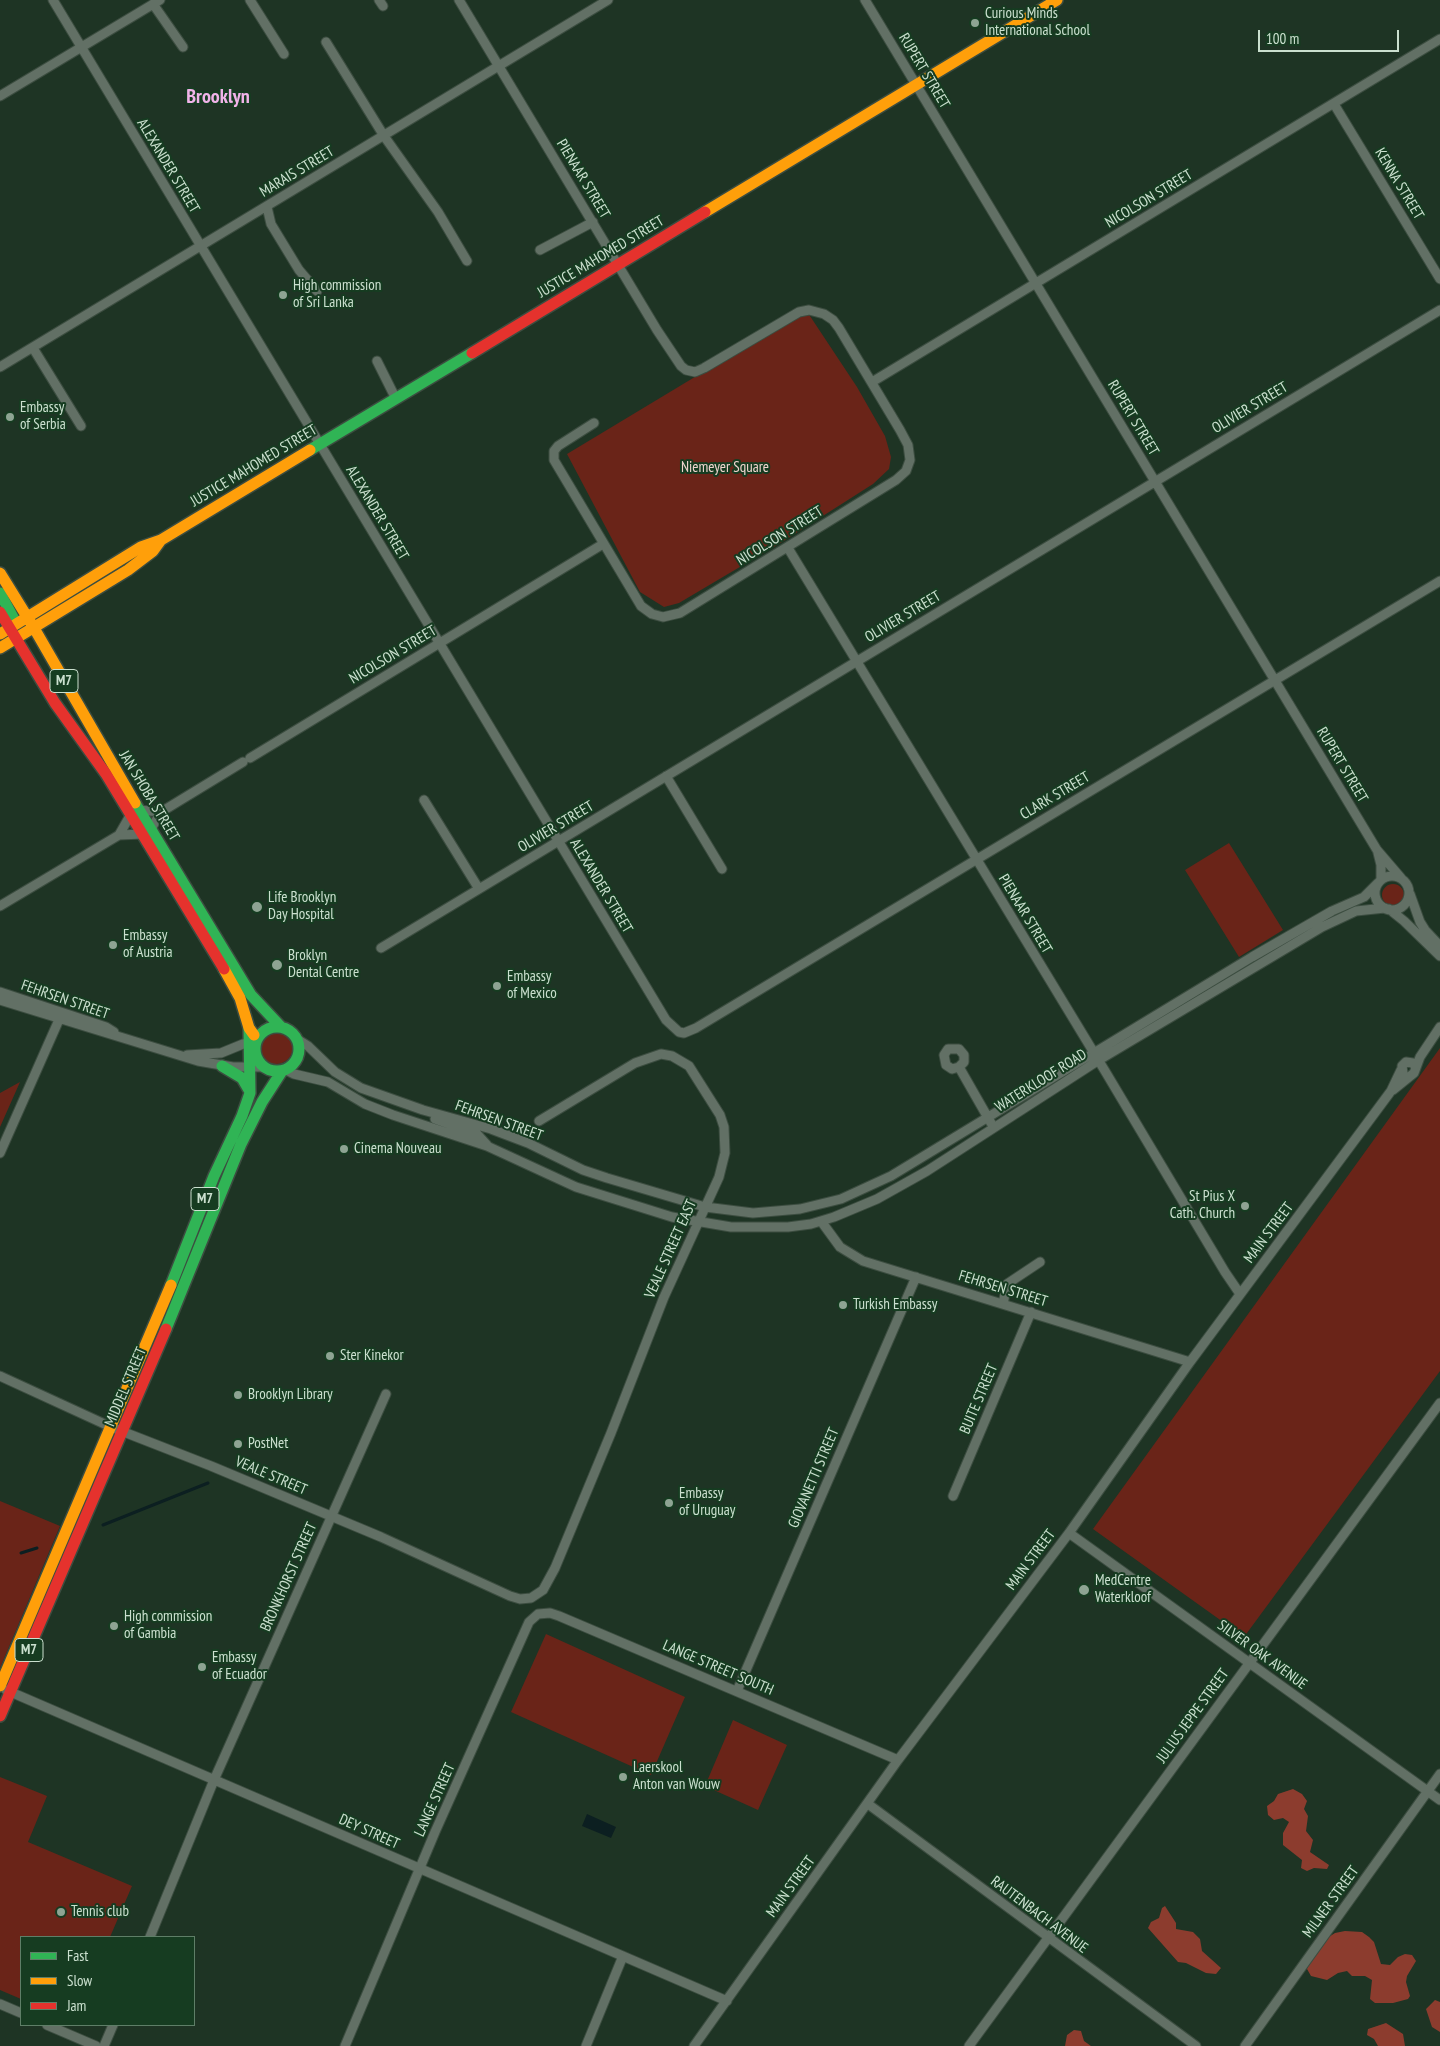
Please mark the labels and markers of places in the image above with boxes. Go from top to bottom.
place label: Curious Minds International School [985,5,1090,40]
marker: Curious Minds International School [969,17,981,29]
place label: High commission of Sri Lanka [293,277,381,312]
marker: High commission of Sri Lanka [277,289,289,301]
place label: Embassy of Serbia [20,399,66,434]
marker: Embassy of Serbia [4,411,16,423]
place label: Life Brooklyn Day Hospital [268,889,336,924]
marker: Life Brooklyn Day Hospital [250,900,264,914]
place label: Embassy of Austria [123,927,173,962]
marker: Embassy of Austria [107,939,119,951]
place label: Broklyn Dental Centre [288,947,359,982]
marker: Broklyn Dental Centre [270,958,284,972]
place label: Embassy of Mexico [507,968,557,1003]
marker: Embassy of Mexico [491,980,503,992]
place label: Cinema Nouveau [354,1140,441,1158]
marker: Cinema Nouveau [338,1143,350,1155]
place label: St Pius X Cath. Church [1170,1188,1235,1223]
marker: St Pius X Cath. Church [1239,1200,1251,1212]
place label: Turkish Embassy [853,1296,937,1314]
marker: Turkish Embassy [837,1299,849,1311]
place label: Ster Kinekor [340,1347,404,1365]
marker: Ster Kinekor [324,1350,336,1362]
place label: Brooklyn Library [248,1386,333,1404]
marker: Brooklyn Library [232,1389,244,1401]
place label: PostNet [248,1435,288,1453]
marker: PostNet [232,1438,244,1450]
place label: Embassy of Uruguay [679,1485,735,1520]
marker: Embassy of Uruguay [663,1497,675,1509]
place label: MedCentre Waterkloof [1095,1572,1151,1607]
marker: MedCentre Waterkloof [1077,1583,1091,1597]
place label: High commission of Gambia [124,1608,212,1643]
marker: High commission of Gambia [108,1620,120,1632]
place label: Embassy of Ecuador [212,1649,267,1684]
marker: Embassy of Ecuador [196,1661,208,1673]
place label: Laerskool Anton van Wouw [633,1759,720,1794]
marker: Laerskool Anton van Wouw [617,1771,629,1783]
place label: Tennis club [71,1903,129,1921]
marker: Tennis club [55,1906,67,1918]

